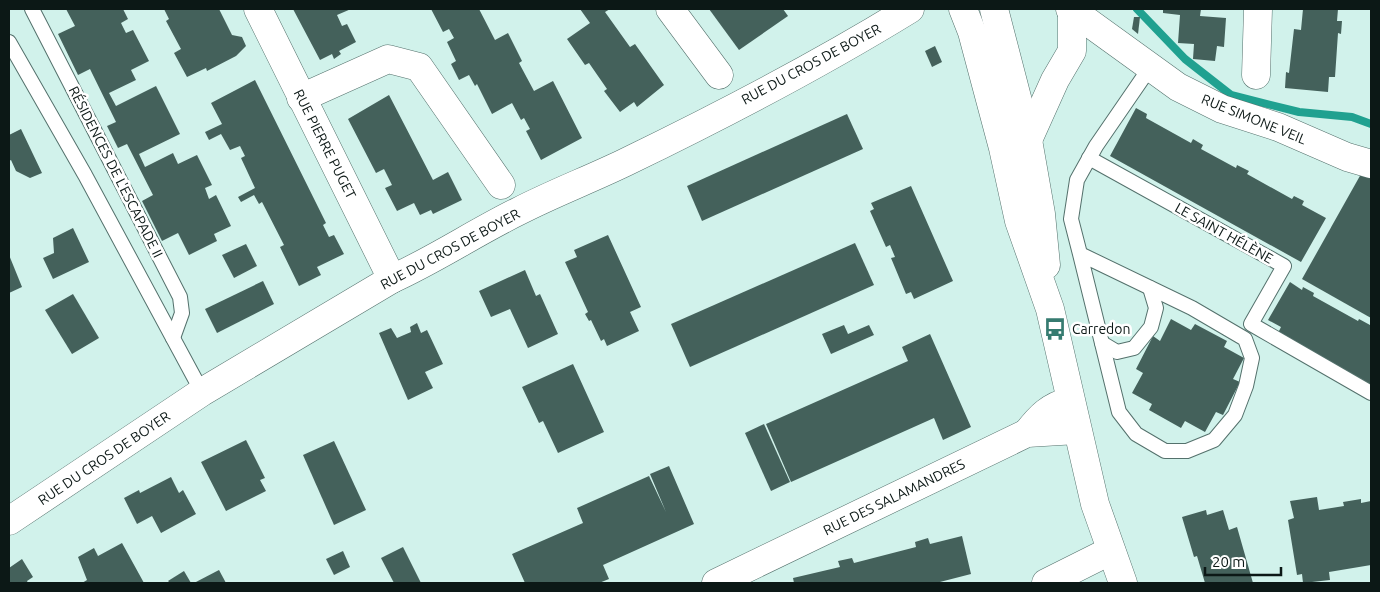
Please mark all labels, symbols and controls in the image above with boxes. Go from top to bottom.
street label: RUE DU CROS DE BOYER [739,20,884,108]
street label: RÉSIDENCES DE L'ESCAPADE II [66,83,167,260]
street label: RUE PIERRE PUGET [291,87,360,202]
street label: RUE SIMONE VEIL [1199,91,1309,147]
street label: LE SAINT HÉLÈNE [1172,199,1276,267]
street label: RUE DU CROS DE BOYER [378,205,523,293]
bus stop icon: Carredon [1042,316,1068,342]
place label: Carredon [1072,321,1131,337]
street label: RUE DU CROS DE BOYER [35,408,173,508]
street label: RUE DES SALAMANDRES [820,456,968,538]
scale bar [1205,544,1281,576]
text: 20 m [1212,553,1245,570]

